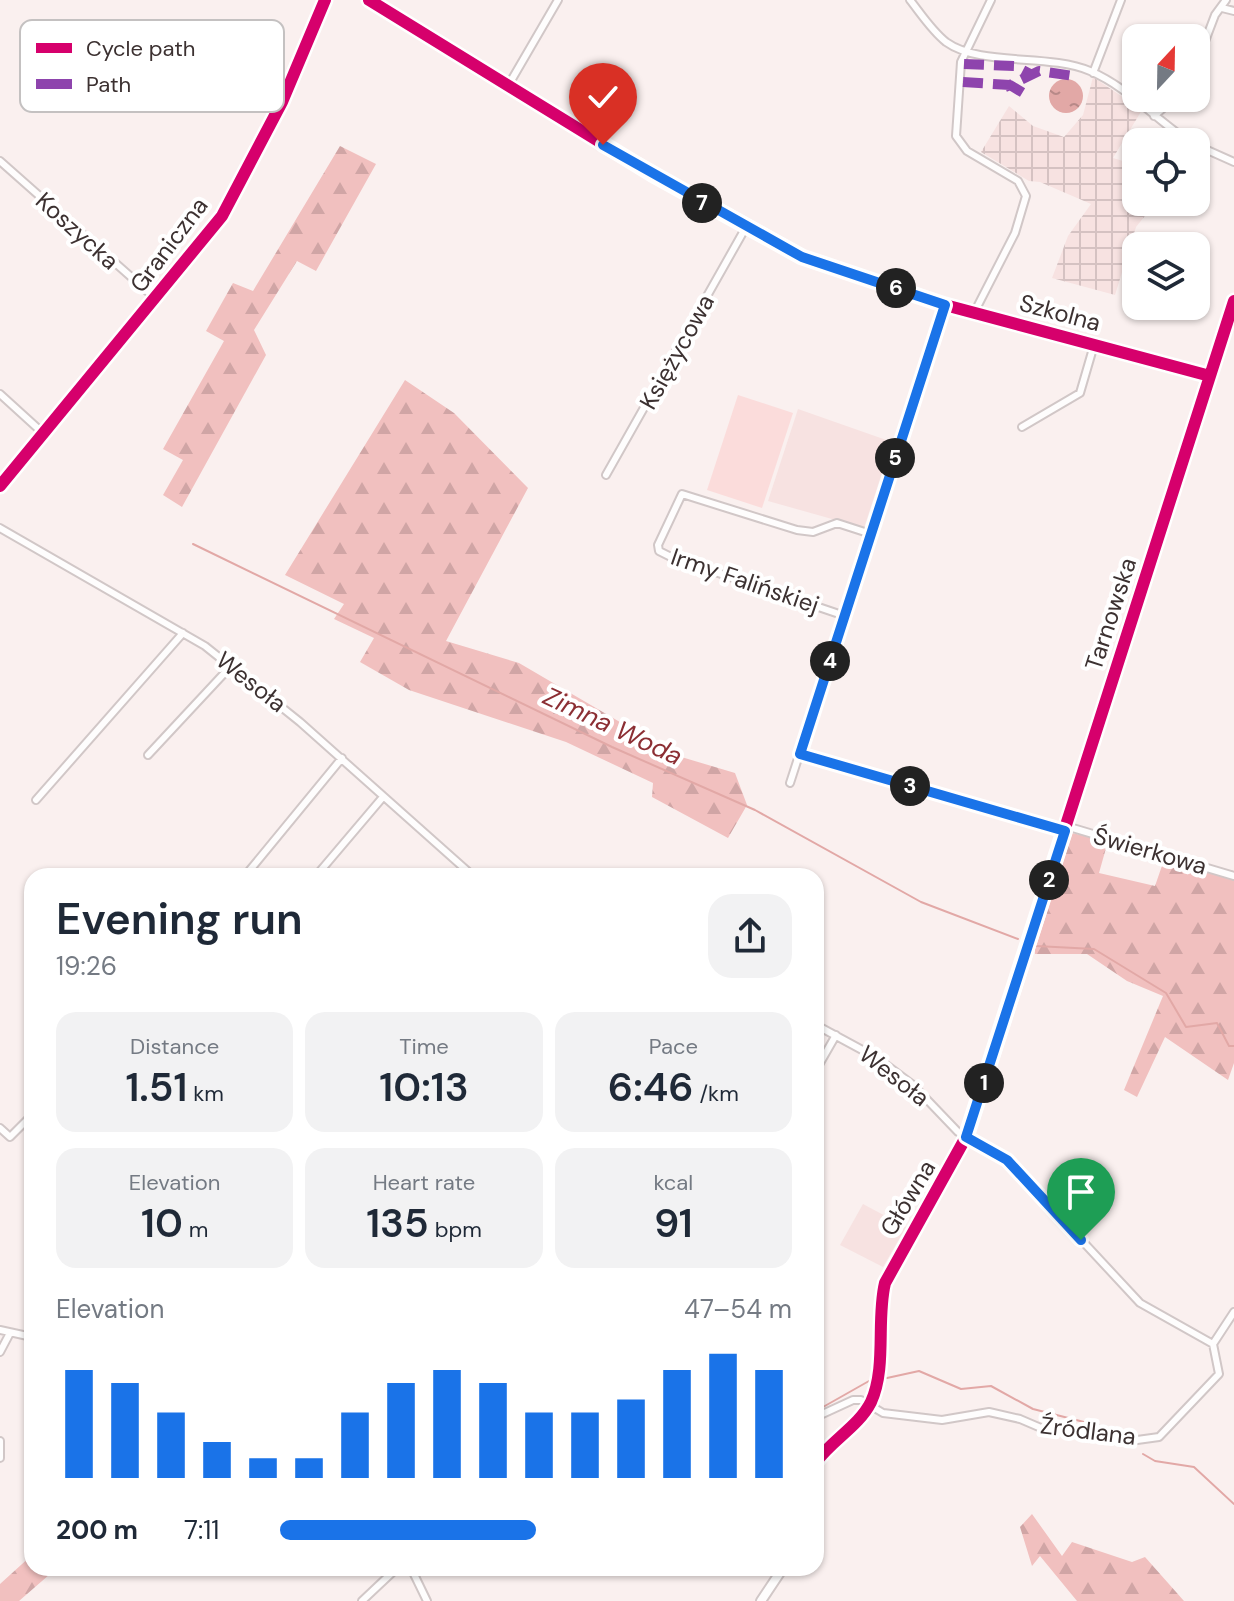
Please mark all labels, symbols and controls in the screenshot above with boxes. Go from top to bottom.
legend [20,20,284,112]
north arrow [1122,24,1210,112]
map controls [1122,24,1210,320]
text: Cycle path [86,34,196,63]
pin [569,63,637,145]
text: Path [86,70,131,99]
icon: check [581,75,625,119]
button: locate [1122,128,1210,216]
pin: 7 [682,183,722,223]
street label: Koszycka [29,185,125,276]
text: 7 [696,188,708,217]
street label: Graniczna [123,191,214,298]
button: layers [1122,232,1210,320]
pin: 6 [876,268,916,308]
text: 6 [889,273,903,302]
street label: Szkolna [1016,287,1104,338]
street label: Księżycowa [632,289,721,415]
pin: 5 [875,438,915,478]
text: 5 [888,443,902,472]
street label: Irmy Falińskiej [667,541,823,620]
street label: Tarnowska [1078,554,1143,674]
pin: 4 [810,641,850,681]
street label: Wesoła [210,644,293,719]
text: 4 [823,646,837,675]
water label: Zimna Woda [538,679,688,773]
pin: 3 [890,766,930,806]
text: 3 [903,771,917,800]
street label: Świerkowa [1090,820,1210,881]
pin: 2 [1029,860,1069,900]
text: 2 [1043,865,1055,894]
text: Evening run [56,890,303,948]
button: share [708,894,792,978]
text: 19:26 [56,949,117,983]
text: Distance [130,1032,219,1061]
text: Time [399,1032,449,1061]
text: Pace [649,1032,698,1061]
street label: Wesoła [853,1038,936,1113]
text: 1.51 [125,1061,187,1113]
text: 10:13 [379,1061,469,1113]
text: 6:46 [608,1061,694,1113]
pin: 1 [964,1063,1004,1103]
text: 1 [980,1068,988,1097]
text: km [187,1079,224,1108]
text: /km [694,1079,739,1108]
street label: Główna [873,1154,942,1241]
pin [1047,1158,1115,1240]
text: Elevation [129,1168,221,1197]
text: Heart rate [373,1168,475,1197]
text: kcal [653,1168,693,1197]
icon: arrive [1059,1170,1103,1214]
text: 10 [141,1197,183,1249]
text: 135 [366,1197,429,1249]
text: 91 [654,1197,693,1249]
text: m [183,1215,208,1244]
text: bpm [429,1215,482,1244]
text: Elevation [56,1292,164,1326]
text: 47–54 m [684,1292,792,1326]
street label: Źródlana [1039,1409,1138,1452]
text: 200 m [56,1513,138,1547]
text: 7:11 [184,1513,219,1547]

